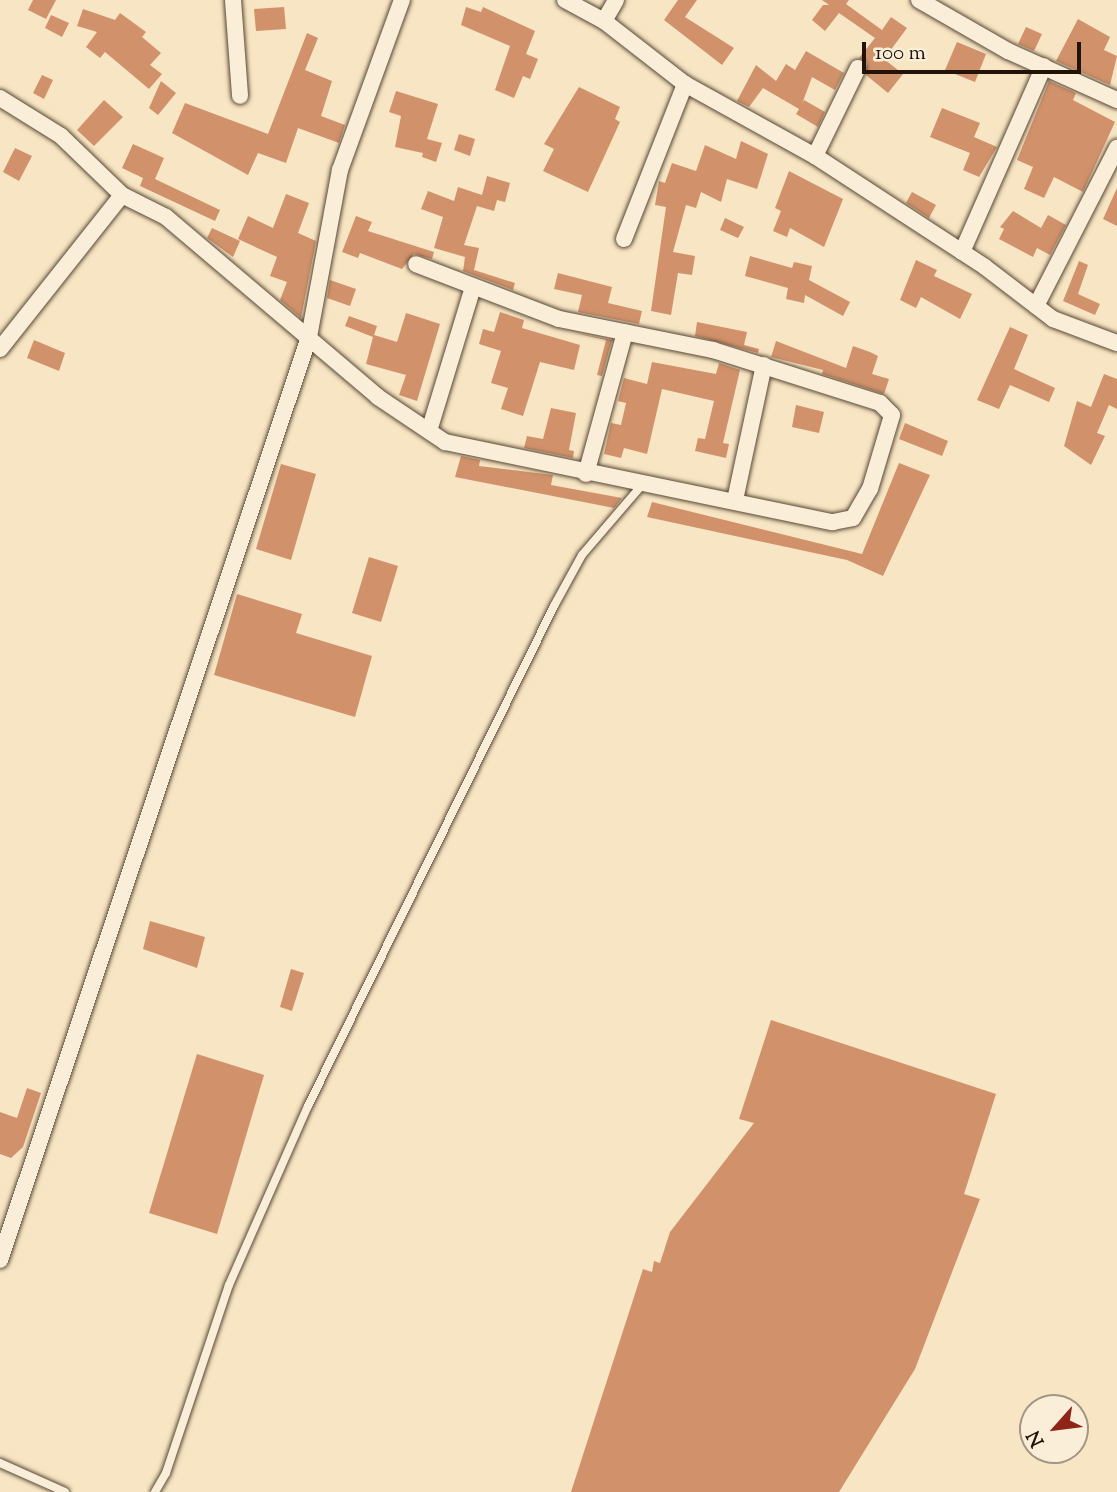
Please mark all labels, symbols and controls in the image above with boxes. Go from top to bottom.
scale bar [865,28,1084,72]
text: 100 m [875,39,926,69]
north arrow [1019,1394,1089,1464]
text: N [1021,1425,1052,1451]

